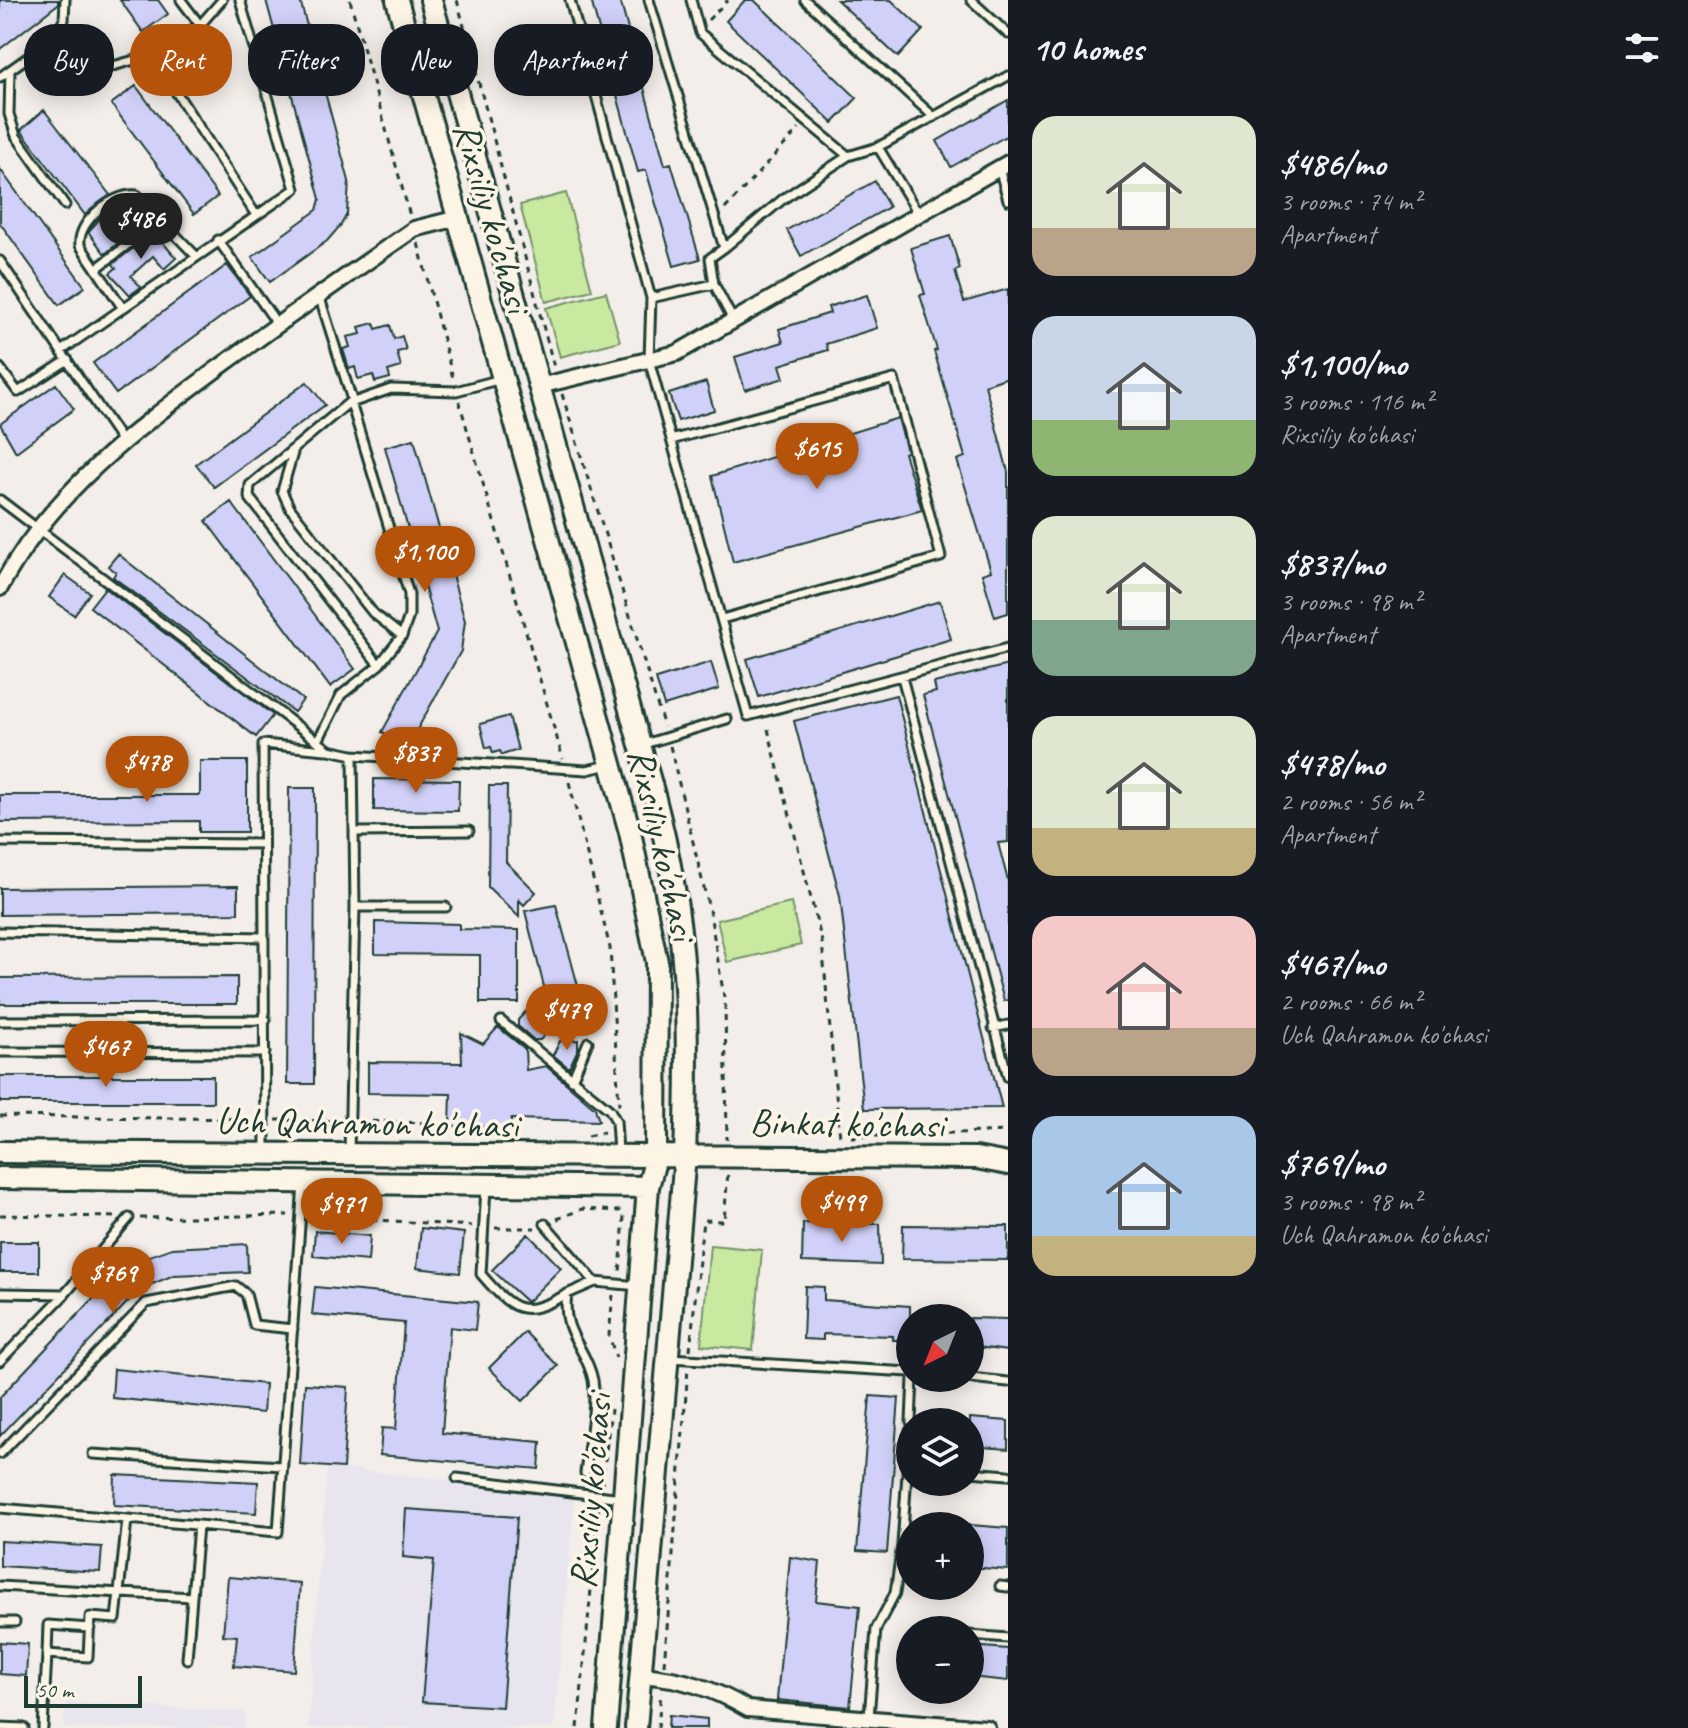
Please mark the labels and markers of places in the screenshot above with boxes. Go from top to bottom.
pin: $486 [94,193,188,261]
pin: $615 [770,423,864,491]
pin: $1,100 [360,526,490,594]
pin: $837 [369,727,463,795]
pin: $478 [100,736,194,804]
pin: $479 [520,984,614,1052]
pin: $467 [59,1021,153,1089]
pin: $499 [795,1176,889,1244]
pin: $971 [295,1178,389,1246]
pin: $769 [66,1247,160,1315]

